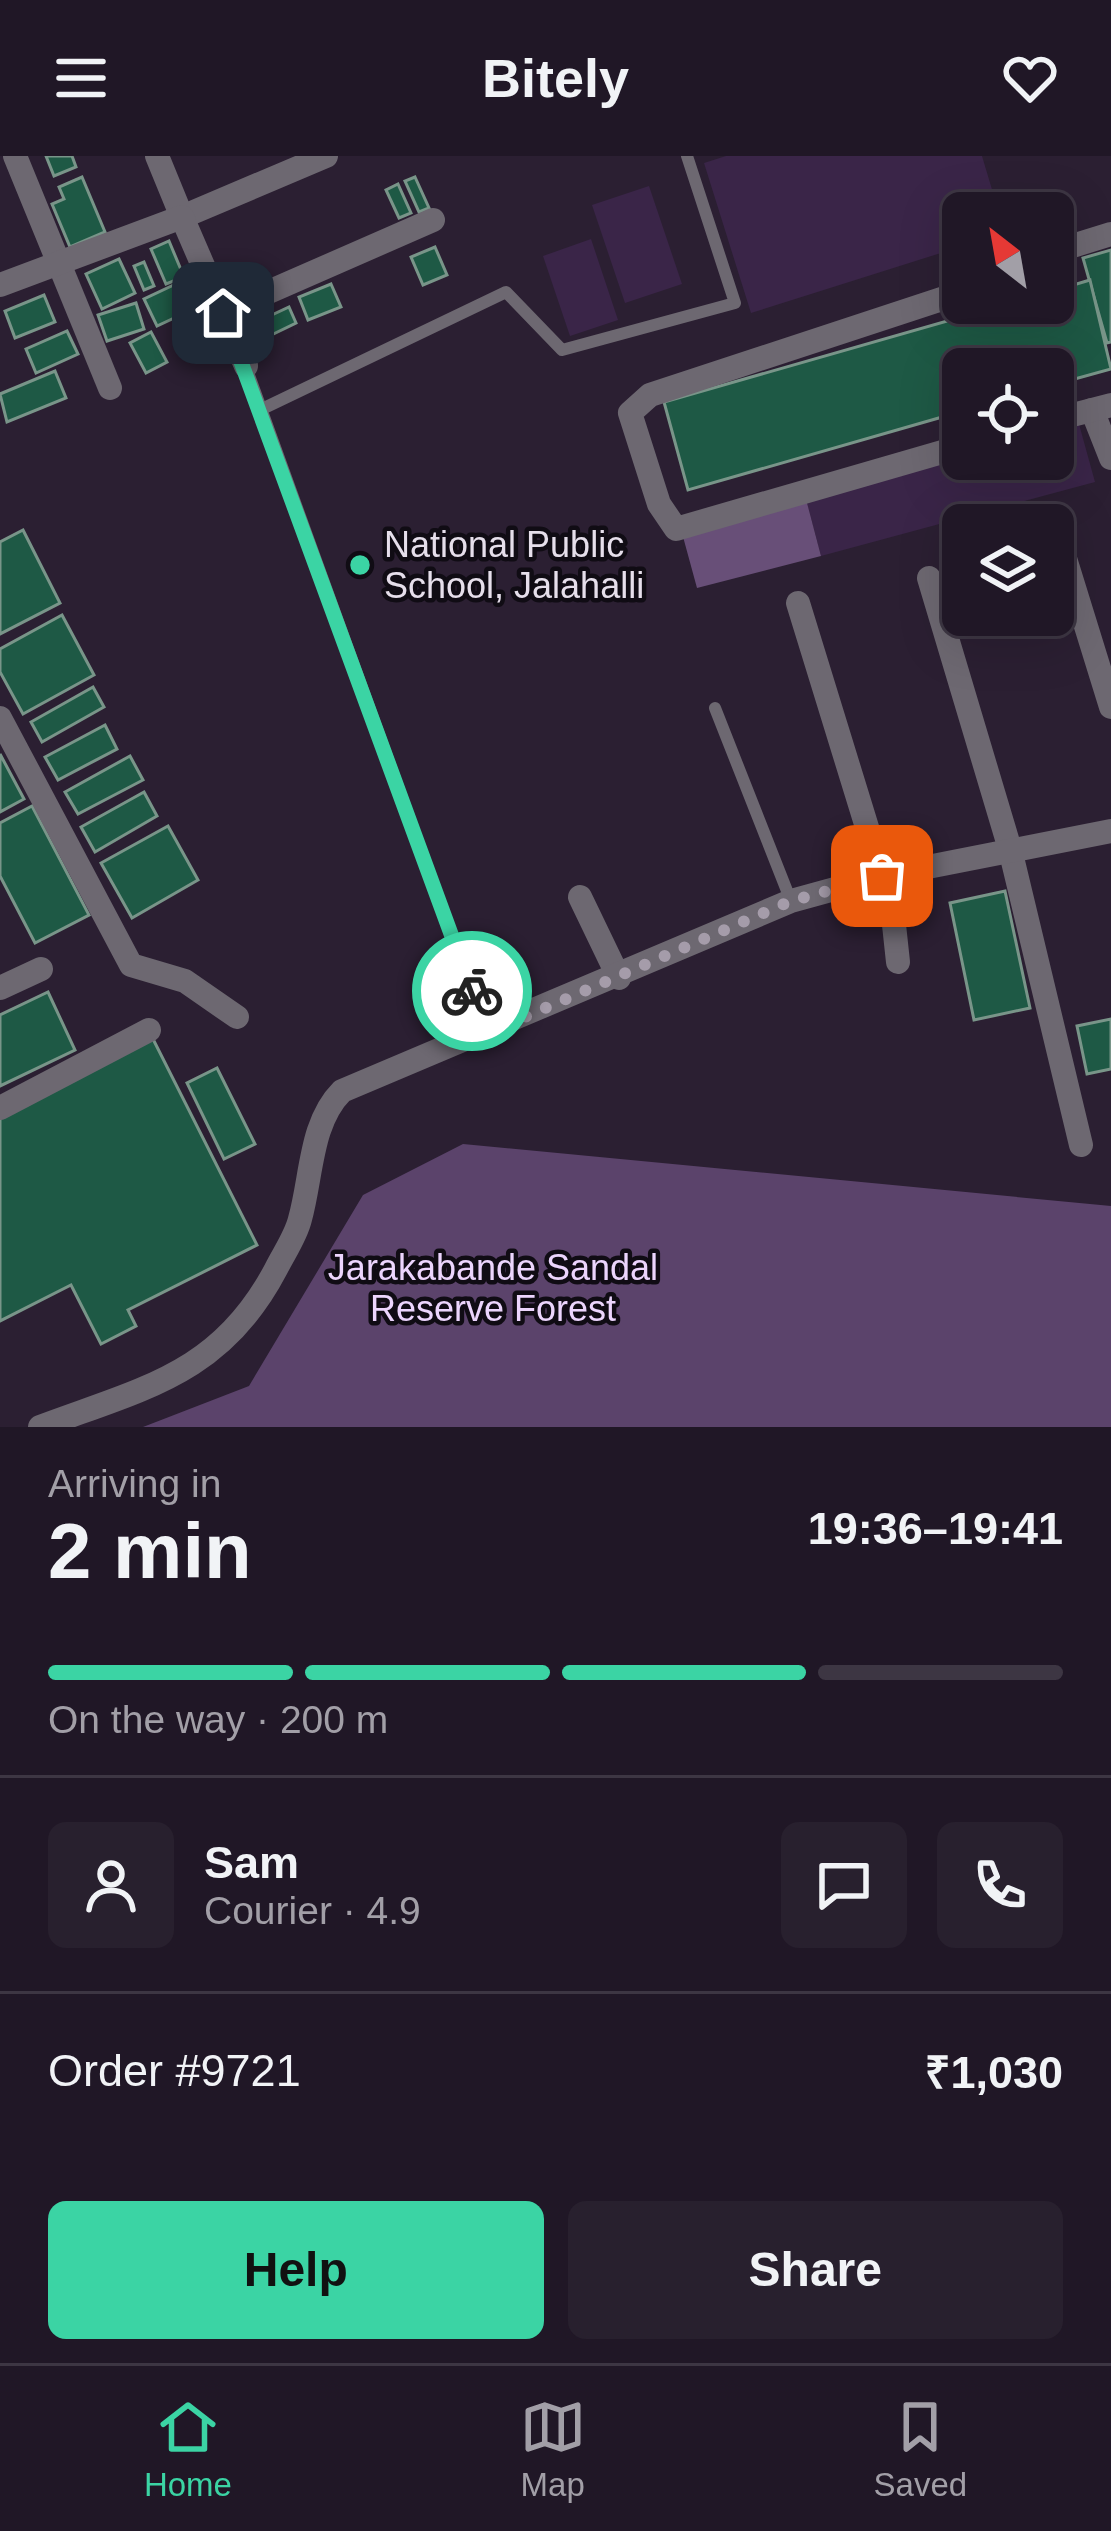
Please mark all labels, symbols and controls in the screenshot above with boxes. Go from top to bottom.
icon: menu [48,45,114,111]
icon: heart [997,45,1063,111]
text: Bitely [482,48,629,108]
north arrow [942,192,1074,324]
map controls [942,192,1074,636]
pin [172,262,274,364]
icon: home [190,280,256,346]
button: locate [942,348,1074,480]
button: layers [942,504,1074,636]
place label: National Public School, Jalahalli [384,524,644,606]
marker: National Public School, Jalahalli [347,552,373,578]
pin [831,825,933,927]
icon: bag [849,843,915,909]
courier [412,931,532,1051]
icon: bike [439,958,505,1024]
park label: Jarakabande Sandal Reserve Forest [328,1247,658,1329]
text: Arriving in [48,1462,221,1505]
text: 19:36–19:41 [808,1503,1063,1554]
text: 2 min [48,1507,252,1595]
text: On the way · 200 m [48,1698,388,1741]
button: person [48,1822,174,1948]
button: chat [781,1822,907,1948]
button: phone [937,1822,1063,1948]
text: Sam [204,1837,299,1888]
text: Courier · 4.9 [204,1889,421,1932]
text: Order #9721 [48,2045,301,2096]
text: ₹1,030 [925,2047,1063,2098]
button: Help [48,2201,544,2339]
button: Share [568,2201,1063,2339]
tab: Home [144,2394,232,2504]
tab: Map [520,2394,586,2504]
tab: Saved [874,2394,967,2504]

